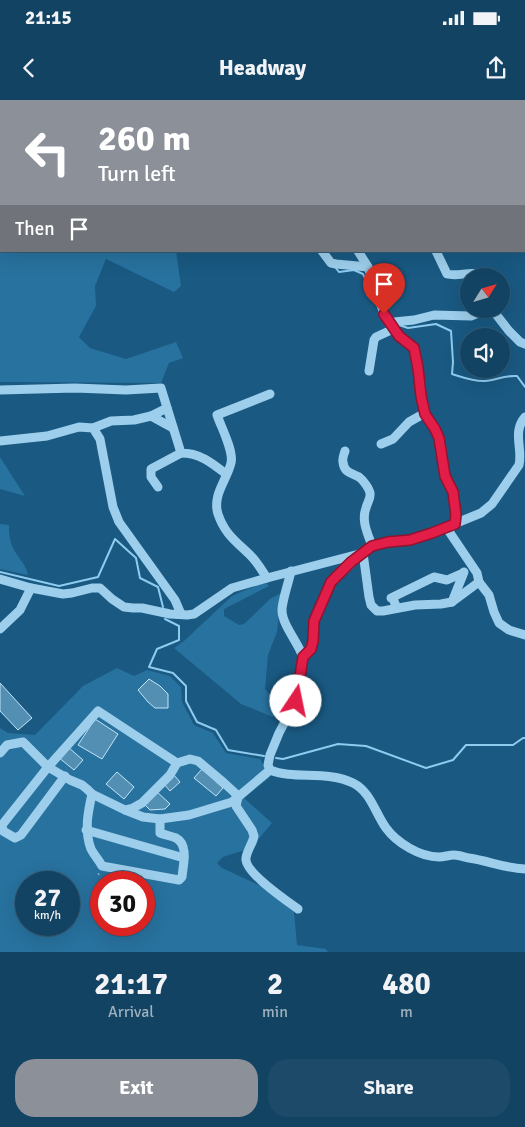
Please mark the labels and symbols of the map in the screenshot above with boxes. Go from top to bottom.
pin [363,263,405,314]
north arrow [460,268,510,318]
position arrow [269,674,321,726]
speed limit sign: 30 [90,871,155,936]

